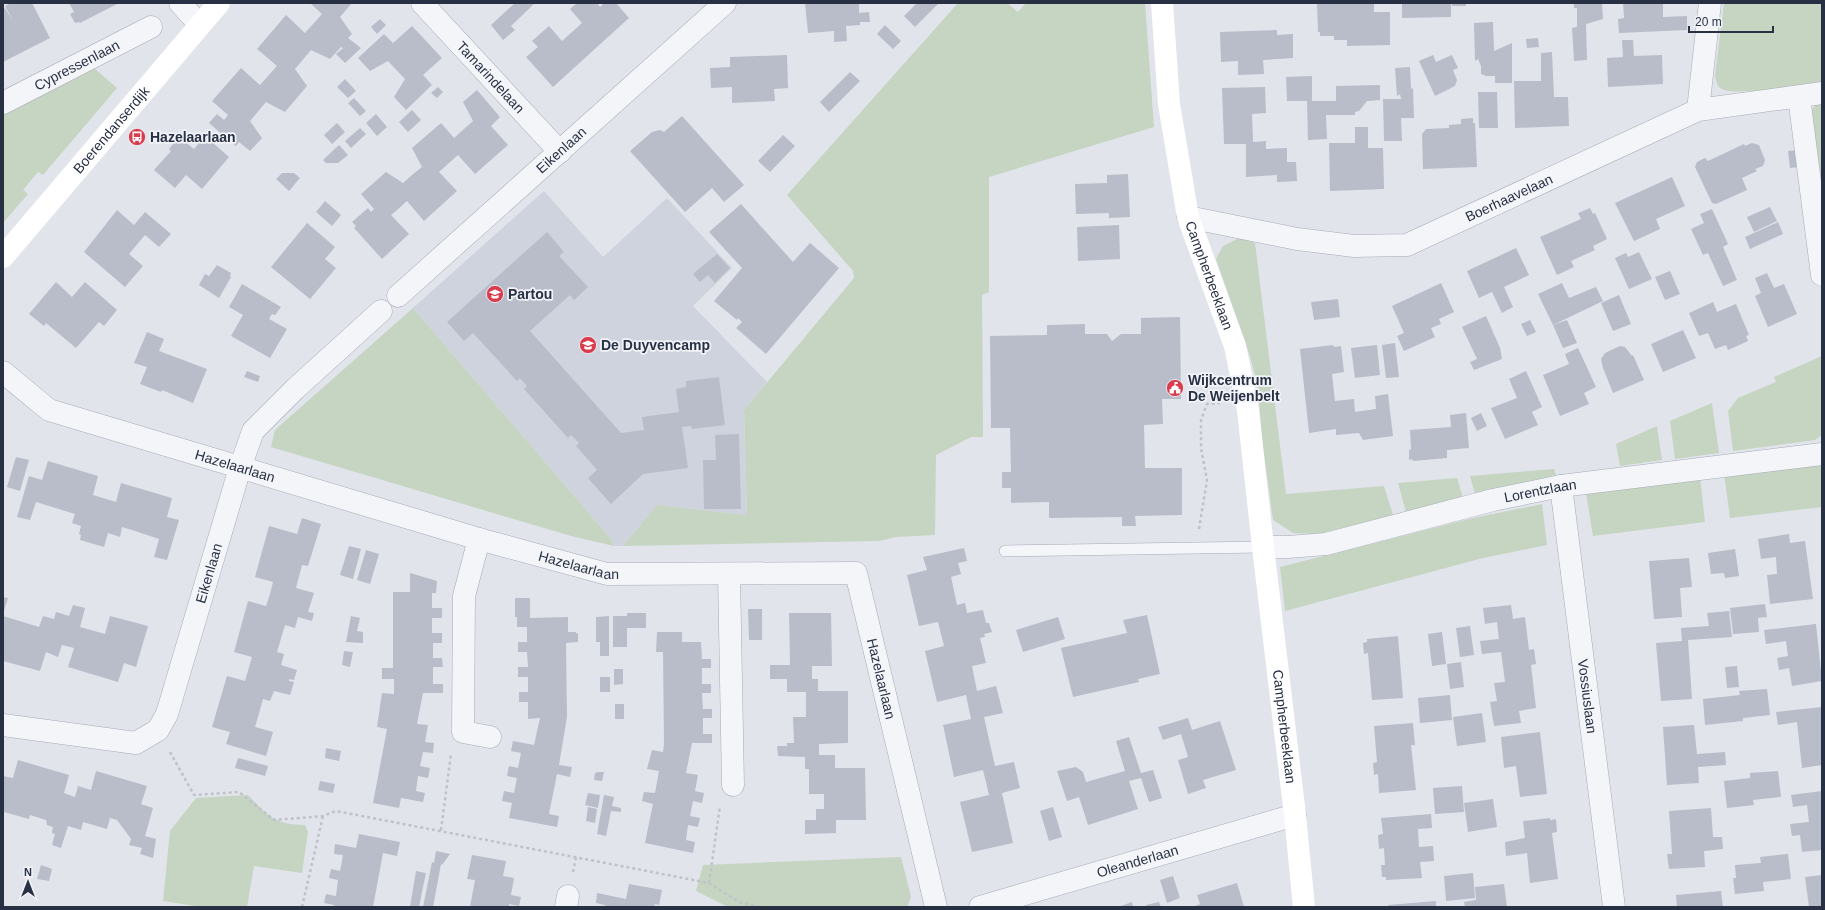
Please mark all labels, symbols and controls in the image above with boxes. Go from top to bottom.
scale bar [1689,8,1773,34]
text: 20 m [1695,15,1722,29]
street label: Cypressenlaan [32,37,122,94]
street label: Tamarindelaan [454,38,528,116]
street label: Boerendanserdijk [70,82,153,177]
street label: Eikenlaan [533,123,589,176]
bus stop icon: Hazelaarlaan [127,127,147,147]
place label: Hazelaarlaan [150,129,236,145]
street label: Boerhaavelaan [1463,171,1555,225]
street label: Campherbeeklaan [1182,219,1236,332]
school or university icon: Partou [485,284,505,304]
place label: Partou [508,286,552,302]
school or university icon: De Duyvencamp [578,335,598,355]
place label: De Duyvencamp [601,337,710,353]
place label: Wijkcentrum De Weijenbelt [1188,372,1280,404]
public building icon: Wijkcentrum De Weijenbelt [1165,378,1185,398]
street label: Hazelaarlaan [193,446,277,485]
street label: Lorentzlaan [1503,476,1577,506]
street label: Eikenlaan [192,541,225,605]
street label: Hazelaarlaan [537,548,619,582]
street label: Hazelaarlaan [864,637,899,721]
street label: Vossiuslaan [1575,658,1600,734]
street label: Campherbeeklaan [1270,669,1299,784]
street label: Oleanderlaan [1095,842,1180,881]
north arrow [8,862,48,902]
text: N [24,866,32,878]

